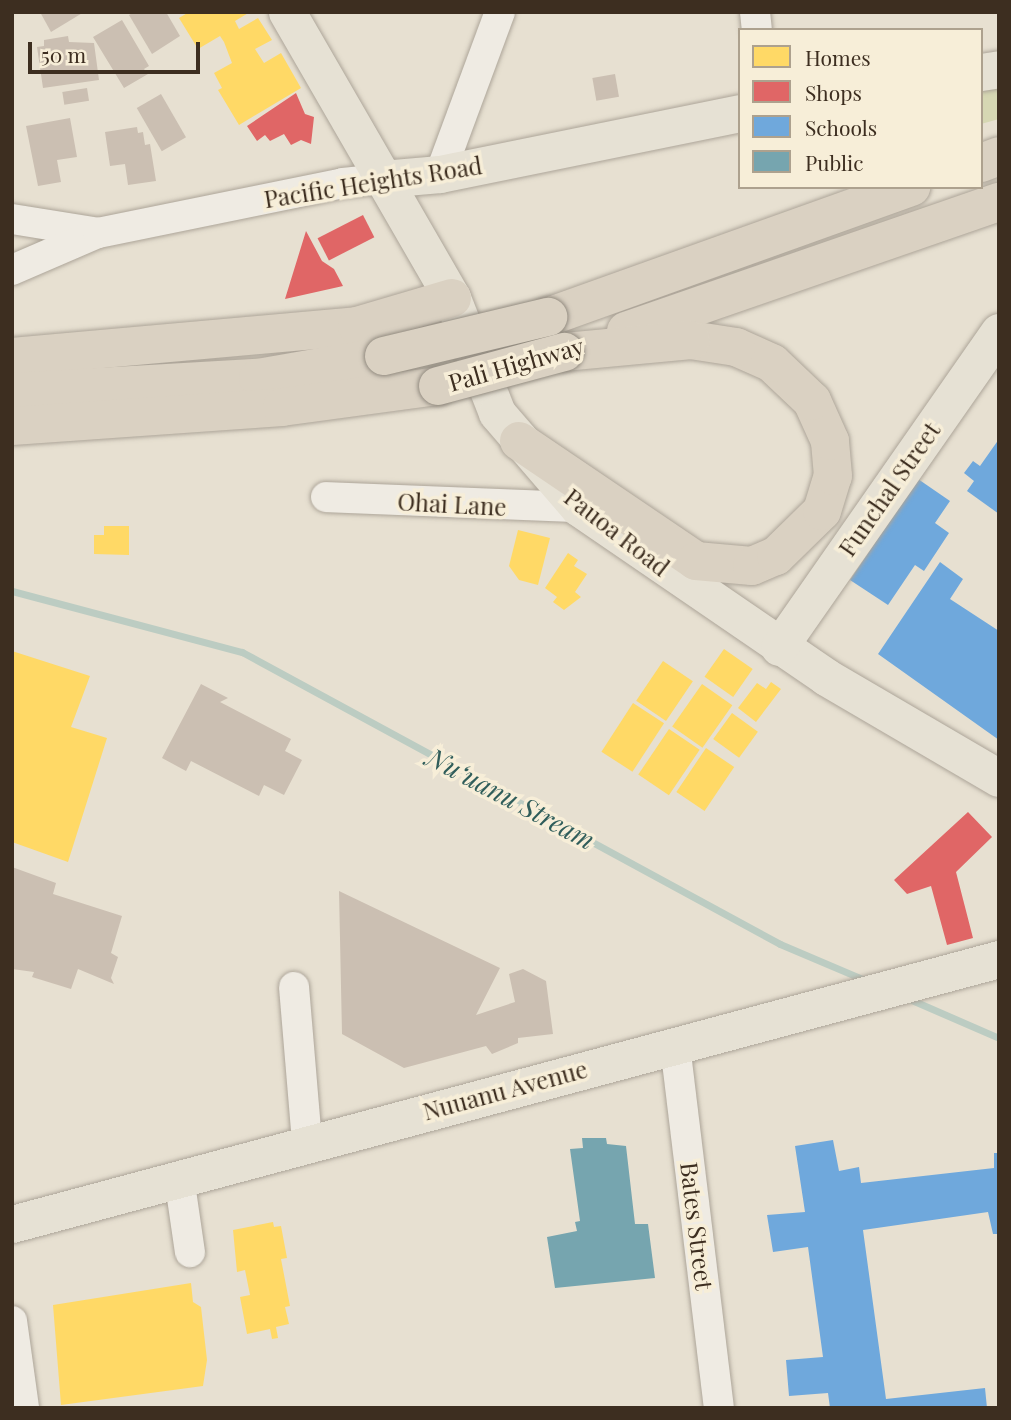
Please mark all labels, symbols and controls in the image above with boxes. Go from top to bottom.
scale bar [32,28,203,72]
legend [738,28,983,189]
text: 50 m [41,40,86,68]
text: Homes [805,43,871,71]
text: Shops [805,78,862,106]
text: Schools [805,113,877,141]
text: Public [805,148,863,176]
street label: Pacific Heights Road [262,151,484,213]
street label: Pali Highway [445,331,587,397]
street label: Funchal Street [832,416,946,562]
street label: Pauoa Road [559,482,675,582]
street label: Ohai Lane [397,487,507,521]
water label: Nuʻuanu Stream [422,741,600,855]
street label: Nuuanu Avenue [419,1054,591,1126]
street label: Bates Street [675,1160,719,1292]

